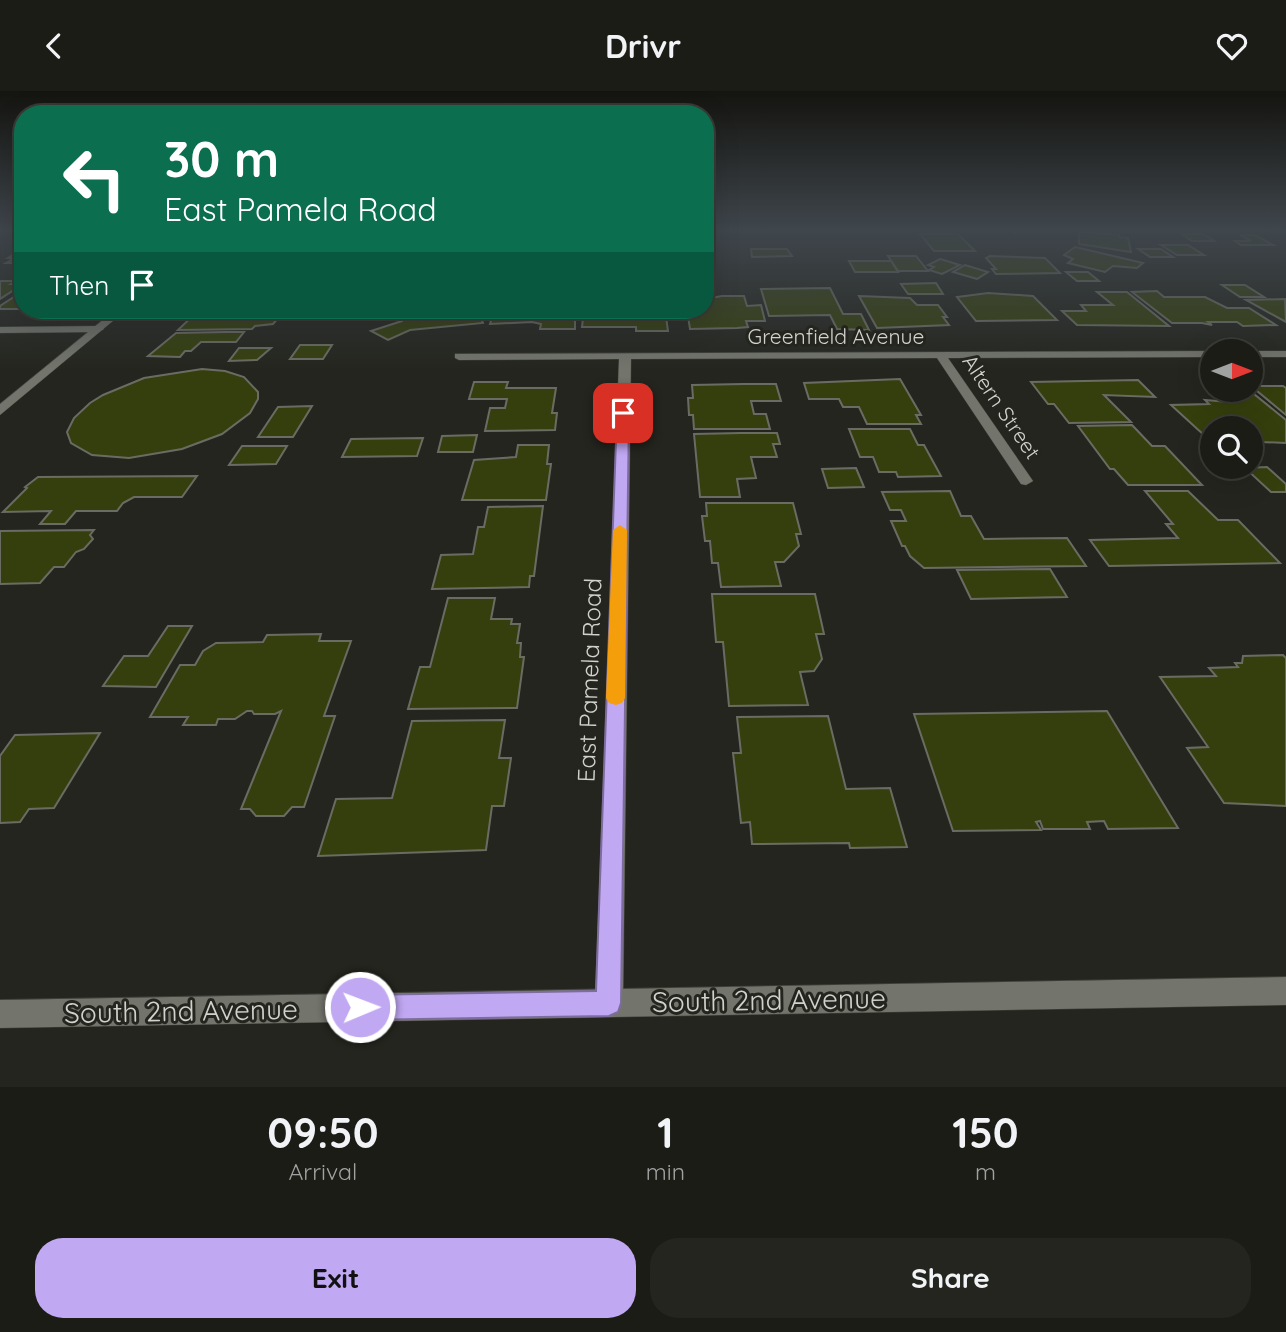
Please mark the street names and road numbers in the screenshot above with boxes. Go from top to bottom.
street label: Greenfield Avenue [748,323,924,349]
street label: Altern Street [957,349,1046,464]
street label: East Pamela Road [570,577,608,783]
street label: South 2nd Avenue [652,980,886,1019]
street label: South 2nd Avenue [64,991,298,1030]

